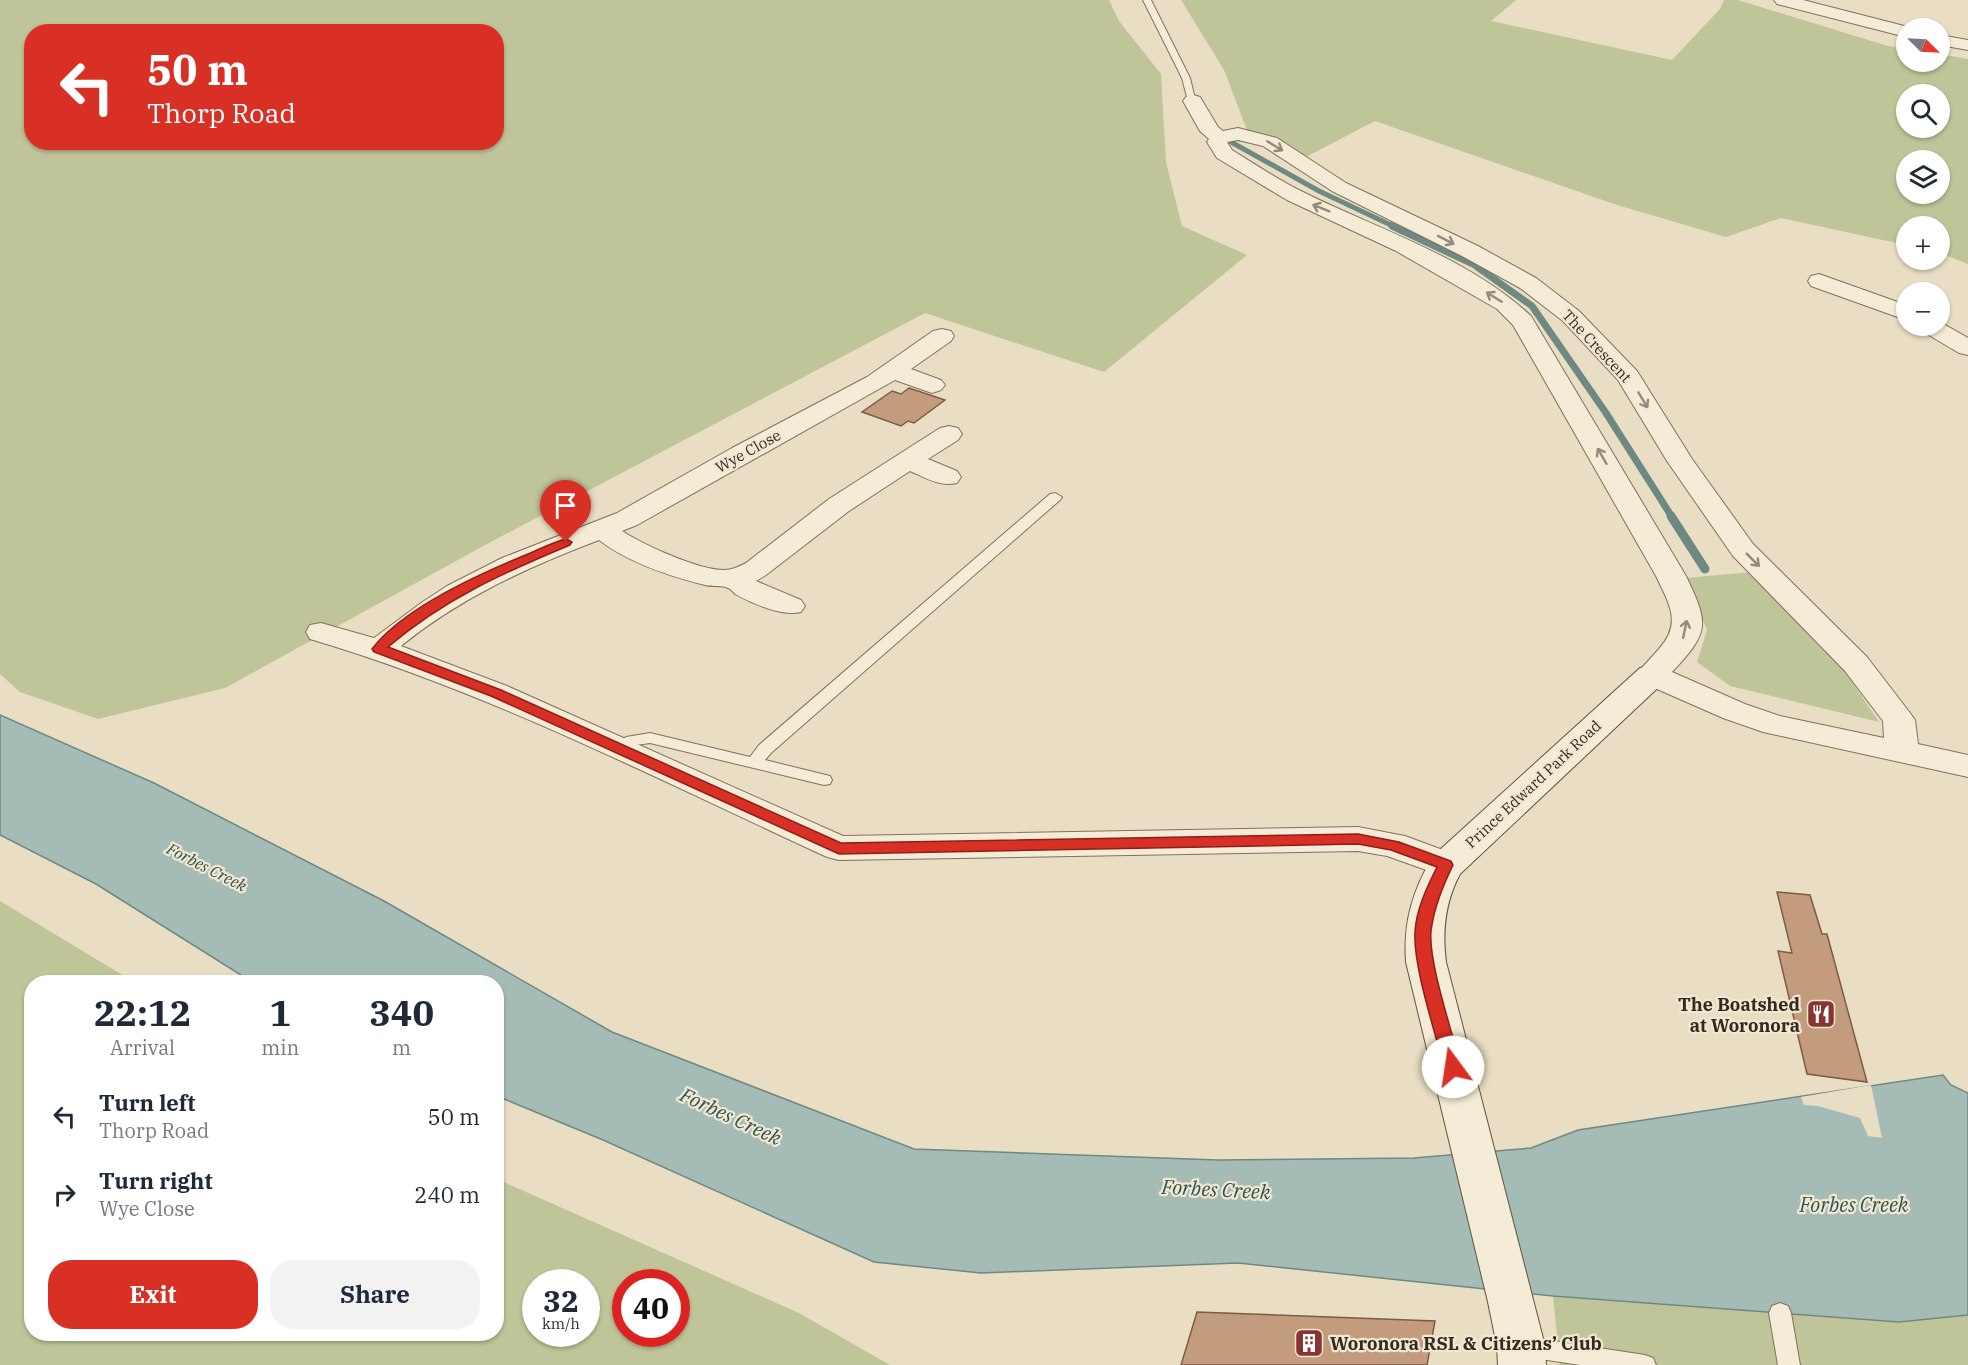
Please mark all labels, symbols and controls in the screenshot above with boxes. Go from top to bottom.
north arrow [1896,18,1950,72]
map controls [1896,18,1950,336]
text: 50 m [147,42,248,97]
icon: left [48,48,126,126]
button: search [1896,84,1950,138]
text: Thorp Road [147,95,296,130]
one-way arrow [1266,141,1283,153]
button: layers [1896,150,1950,204]
one-way arrow [1312,202,1330,213]
button: + [1896,216,1950,270]
one-way arrow [1437,234,1455,246]
button: − [1896,282,1950,336]
one-way arrow [1486,290,1503,302]
street label: The Crescent [1558,306,1636,386]
one-way arrow [1637,391,1649,408]
street label: Wye Close [712,425,784,477]
one-way arrow [1596,448,1608,465]
pin [540,480,591,542]
icon: arrive [549,489,582,522]
one-way arrow [1746,553,1761,568]
one-way arrow [1680,620,1691,639]
street label: Prince Edward Park Road [1461,716,1605,852]
water label: Forbes Creek [163,838,251,896]
text: 22:12 [94,989,191,1036]
text: 1 [269,989,291,1036]
text: 340 [369,989,434,1036]
place label: The Boatshed at Woronora [1678,993,1800,1037]
restaurant icon: The Boatshed at Woronora [1805,998,1837,1030]
text: Arrival [110,1034,175,1061]
text: min [261,1034,299,1061]
text: m [392,1034,411,1061]
position arrow [1421,1035,1485,1099]
water label: Forbes Creek [675,1080,786,1151]
text: Turn left [99,1088,195,1117]
icon: left [48,1100,81,1133]
text: 50 m [428,1102,480,1131]
text: Thorp Road [99,1117,209,1144]
text: Turn right [99,1166,213,1195]
water label: Forbes Creek [1160,1173,1271,1205]
icon: right [48,1178,81,1211]
text: 240 m [414,1180,480,1209]
water label: Forbes Creek [1799,1191,1909,1218]
text: Wye Close [99,1195,195,1222]
button: Exit [48,1260,258,1329]
button: Share [270,1260,480,1329]
speed limit sign: 40 [612,1269,690,1347]
text: 32 [543,1281,579,1320]
text: km/h [542,1314,580,1333]
building icon: Woronora RSL & Citizens’ Club [1293,1327,1325,1359]
place label: Woronora RSL & Citizens’ Club [1330,1332,1602,1355]

